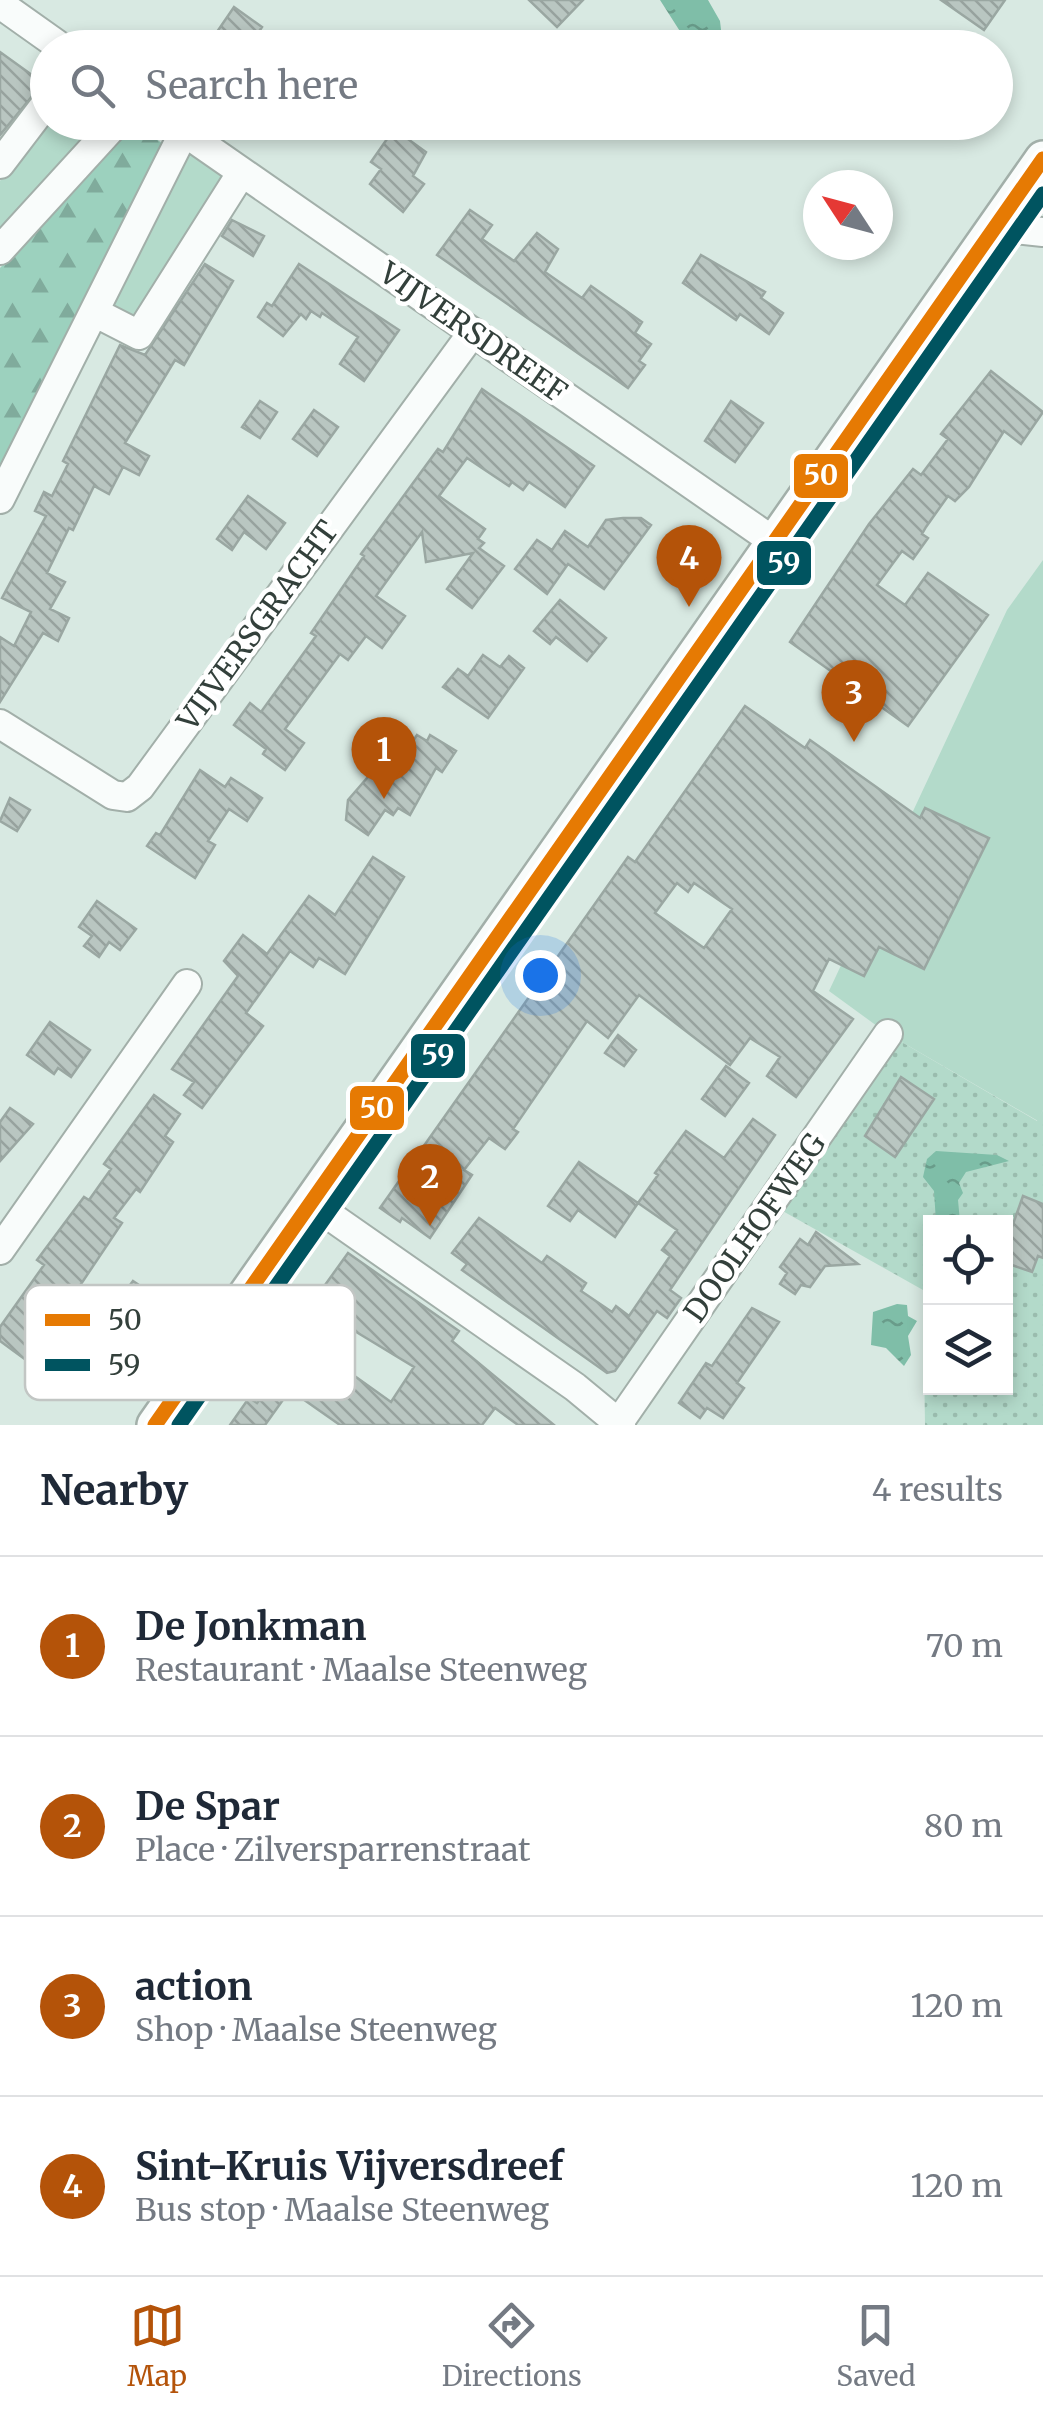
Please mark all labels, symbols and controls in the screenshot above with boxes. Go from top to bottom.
search box [30,30,1013,140]
icon: search [65,58,120,113]
text: Search here [145,62,358,109]
north arrow [803,170,893,260]
street label: VIJVERSDREEF [372,253,575,411]
line badge: 50 [792,452,850,500]
text: 50 [804,457,838,493]
street label: VIJVERSGRACHT [168,513,346,739]
pin: 4 [656,524,722,607]
line badge: 59 [755,539,813,587]
text: 59 [768,545,800,581]
pin: 3 [822,660,886,742]
pin: 1 [352,716,416,799]
your location [515,950,566,1001]
line badge: 59 [409,1032,467,1080]
text: 59 [422,1037,454,1073]
line badge: 50 [348,1084,406,1132]
text: 50 [360,1090,394,1126]
street label: DOOLHOFWEG [675,1126,833,1329]
pin: 2 [398,1144,462,1226]
map controls [923,1215,1013,1395]
button: locate [923,1215,1013,1305]
legend [25,1285,355,1400]
text: 50 [108,1302,142,1338]
button: layers [923,1305,1013,1395]
text: 59 [108,1347,140,1383]
text: Nearby [40,1464,188,1516]
text: 4 results [872,1470,1003,1510]
text: De Jonkman [135,1603,366,1650]
text: 1 [65,1626,80,1666]
text: 70 m [926,1626,1003,1666]
text: Restaurant · Maalse Steenweg [135,1650,587,1690]
text: De Spar [135,1783,280,1830]
text: 2 [63,1806,82,1846]
text: 80 m [924,1806,1003,1846]
text: Place · Zilversparrenstraat [135,1830,531,1870]
text: action [135,1963,252,2010]
text: 3 [63,1986,82,2026]
text: 120 m [911,1986,1003,2026]
text: Shop · Maalse Steenweg [135,2010,497,2050]
text: Sint-Kruis Vijversdreef [135,2143,564,2190]
text: 4 [62,2166,83,2206]
text: 120 m [911,2166,1003,2206]
text: Bus stop · Maalse Steenweg [135,2190,549,2230]
tab: Map [127,2298,187,2394]
tab: Directions [442,2298,582,2394]
tab: Saved [836,2298,916,2394]

